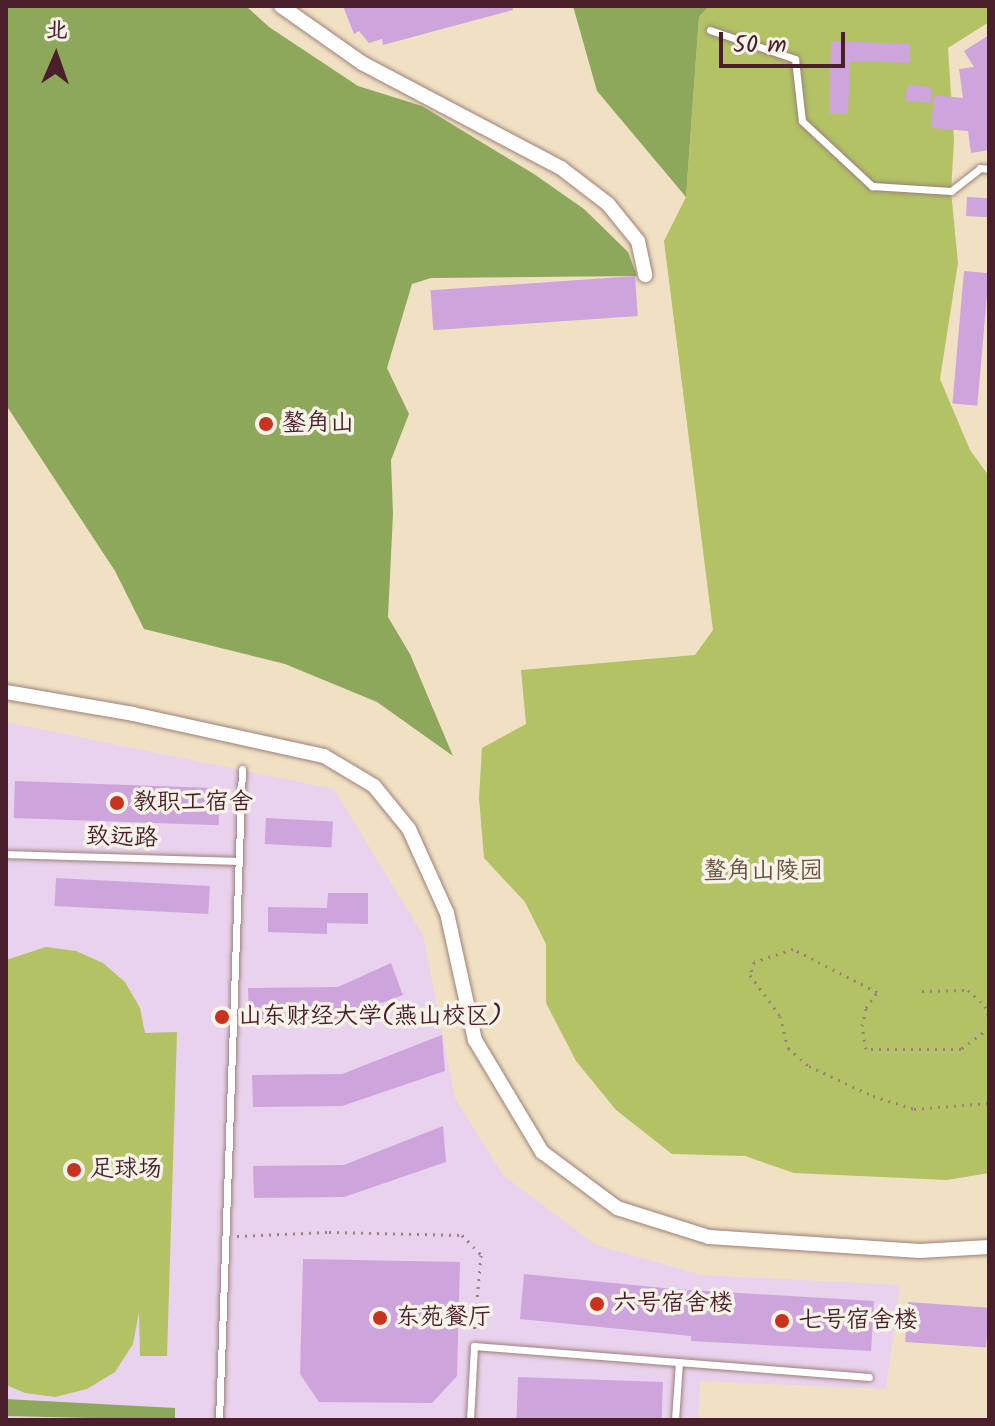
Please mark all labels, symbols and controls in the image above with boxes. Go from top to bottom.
text: 北 [45,14,68,49]
north arrow [16,16,96,96]
scale bar [723,16,849,66]
text: 50 m [733,26,787,65]
place label: 鏊角山 [282,410,354,438]
marker: 鏊角山 [257,415,275,433]
place label: 教职工宿舍 [133,789,253,817]
marker: 教职工宿舍 [108,794,126,812]
street label: 致远路 [86,822,158,854]
park label: 鳌角山陵园 [703,858,823,886]
place label: 山东财经大学(燕山校区) [238,1003,502,1031]
marker: 山东财经大学(燕山校区) [213,1008,231,1026]
place label: 足球场 [90,1156,162,1184]
marker: 足球场 [65,1161,83,1179]
place label: 六号宿舍楼 [613,1290,733,1318]
marker: 六号宿舍楼 [588,1295,606,1313]
place label: 东苑餐厅 [396,1304,492,1332]
place label: 七号宿舍楼 [798,1307,918,1335]
marker: 东苑餐厅 [371,1309,389,1327]
marker: 七号宿舍楼 [773,1312,791,1330]

